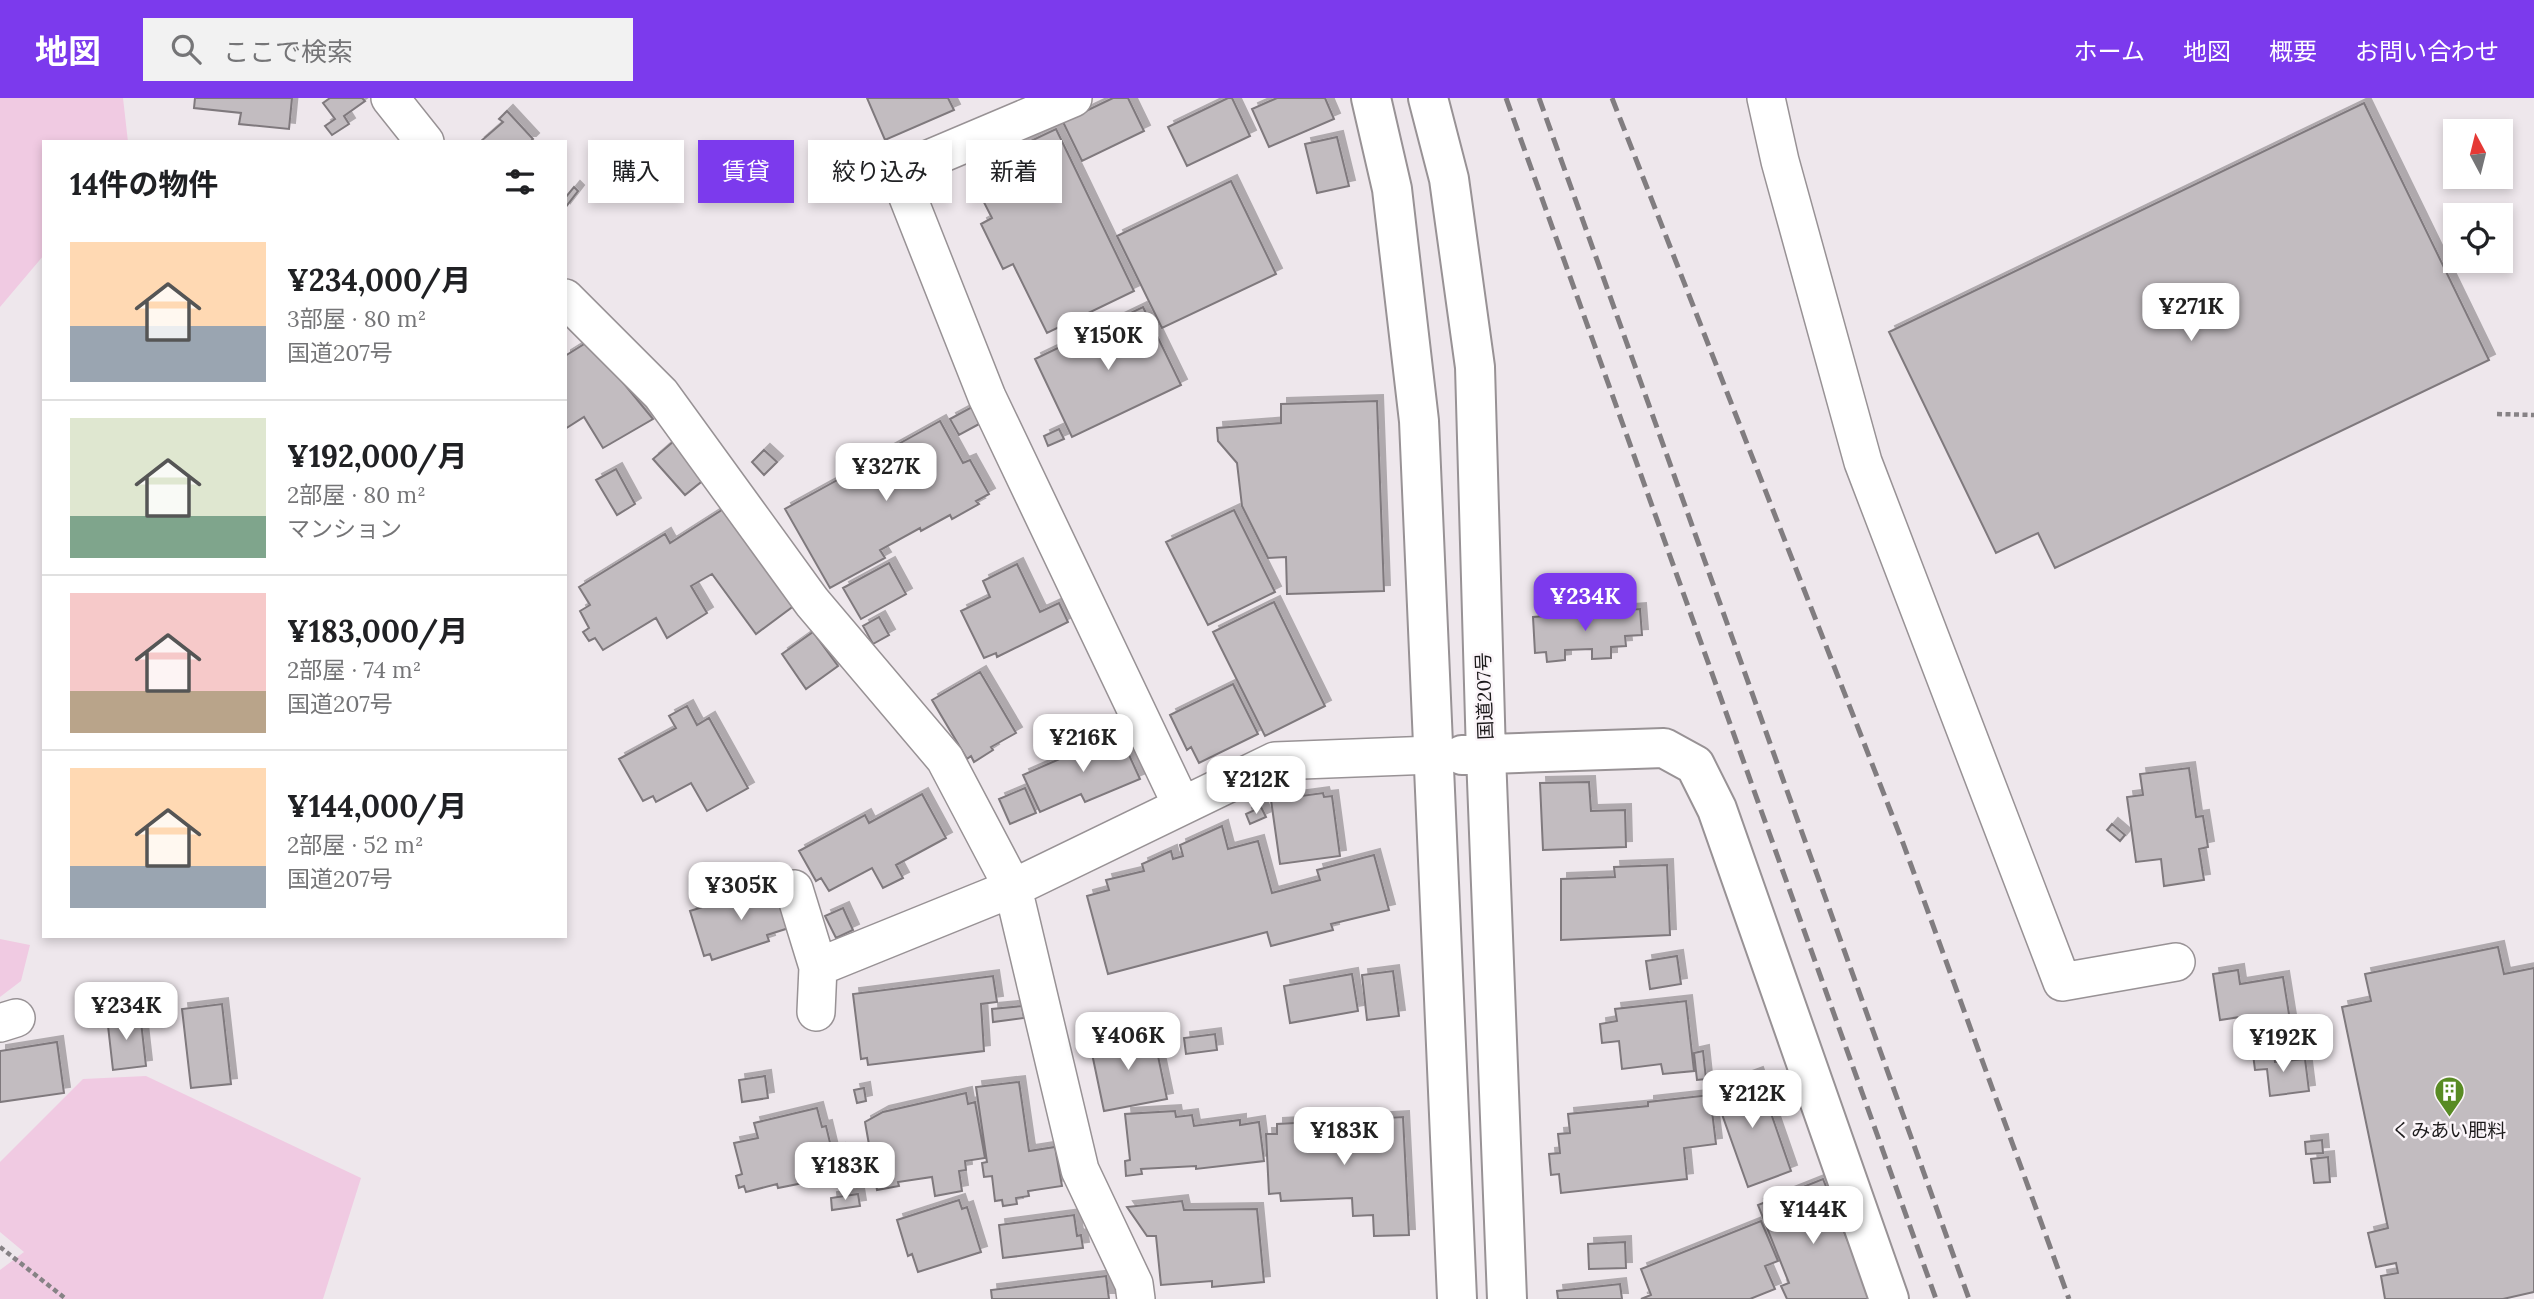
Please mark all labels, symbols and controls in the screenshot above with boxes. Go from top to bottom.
search box [143,18,633,81]
text: 地図 [35,30,101,72]
icon: search [167,30,205,68]
text: ここで検索 [223,35,353,68]
text: ホーム [2074,36,2145,67]
text: 地図 [2183,36,2231,67]
text: 概要 [2269,36,2317,67]
text: お問い合わせ [2355,36,2499,67]
north arrow [2443,119,2513,189]
map controls [2443,119,2513,273]
chip: 購入 [588,140,684,203]
chip: 賃貸 [698,140,794,203]
chip: 絞り込み [808,140,952,203]
chip: 新着 [966,140,1062,203]
icon: filters [501,163,539,201]
text: 14件の物件 [70,165,219,203]
button: locate [2443,203,2513,273]
text: ¥234,000/月 [287,261,471,299]
icon: home [126,270,210,354]
pin: ¥271K [2142,284,2240,343]
text: ¥271K [2158,291,2224,320]
text: 3部屋 · 80 m² [287,304,426,333]
pin: ¥150K [1059,313,1157,372]
text: ¥150K [1073,320,1143,349]
text: 国道207号 [287,338,393,367]
text: ¥192,000/月 [287,437,467,475]
pin: ¥327K [837,444,935,503]
icon: home [126,446,210,530]
text: ¥327K [852,451,920,480]
text: 2部屋 · 80 m² [287,480,426,509]
text: マンション [287,514,402,543]
pin: ¥234K [1536,574,1634,633]
text: ¥234K [1550,581,1620,610]
text: ¥183,000/月 [287,612,468,650]
icon: home [126,621,210,705]
street label: 国道207号 [1470,652,1498,740]
text: 2部屋 · 74 m² [287,655,421,684]
text: 国道207号 [287,689,393,718]
pin: ¥216K [1034,714,1132,774]
text: ¥216K [1049,722,1117,751]
pin: ¥212K [1207,756,1305,816]
text: ¥212K [1223,764,1289,793]
text: ¥144,000/月 [287,787,467,825]
icon: home [126,796,210,880]
text: 2部屋 · 52 m² [287,830,424,859]
pin: ¥305K [692,862,790,922]
text: 国道207号 [287,864,393,893]
text: ¥305K [705,870,777,899]
pin: ¥234K [77,982,175,1042]
text: ¥234K [91,990,161,1019]
pin: ¥406K [1079,1012,1177,1072]
pin: ¥192K [2234,1014,2332,1074]
text: ¥406K [1091,1020,1165,1049]
text: ¥192K [2249,1022,2317,1051]
pin: ¥212K [1703,1070,1801,1130]
building icon: くみあい肥料 [2432,1074,2466,1118]
text: ¥212K [1719,1078,1785,1107]
pin: ¥183K [1295,1108,1393,1167]
text: ¥183K [1310,1115,1378,1144]
place label: くみあい肥料 [2392,1118,2506,1142]
pin: ¥183K [796,1142,894,1202]
text: ¥183K [811,1150,879,1179]
pin: ¥144K [1764,1186,1862,1246]
text: ¥144K [1779,1194,1847,1223]

